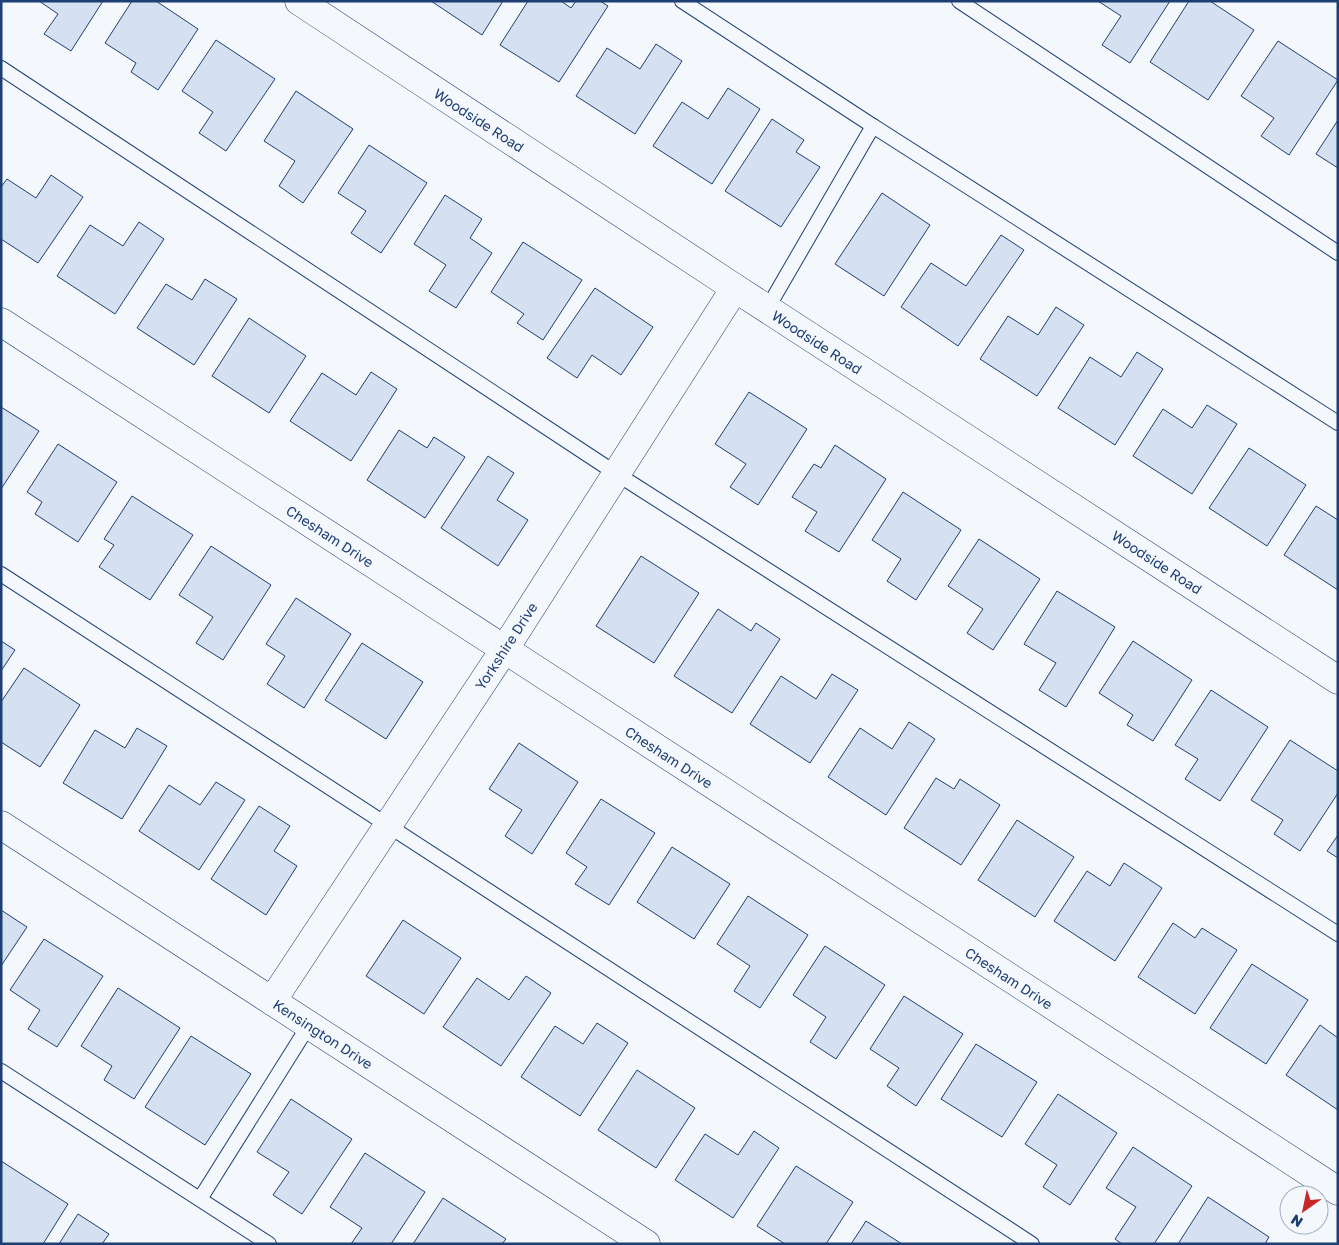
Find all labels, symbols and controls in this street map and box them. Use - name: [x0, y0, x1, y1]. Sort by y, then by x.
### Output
- street label: Woodside Road: [431, 85, 527, 155]
- street label: Woodside Road: [769, 307, 865, 377]
- street label: Chesham Drive: [283, 501, 377, 571]
- street label: Woodside Road: [1109, 527, 1205, 597]
- street label: Yorkshire Drive: [471, 599, 541, 693]
- street label: Chesham Drive: [622, 722, 716, 792]
- street label: Chesham Drive: [962, 943, 1056, 1013]
- street label: Kensington Drive: [270, 995, 376, 1073]
- north arrow: [1279, 1185, 1329, 1235]
- text: N: [1288, 1211, 1306, 1231]

